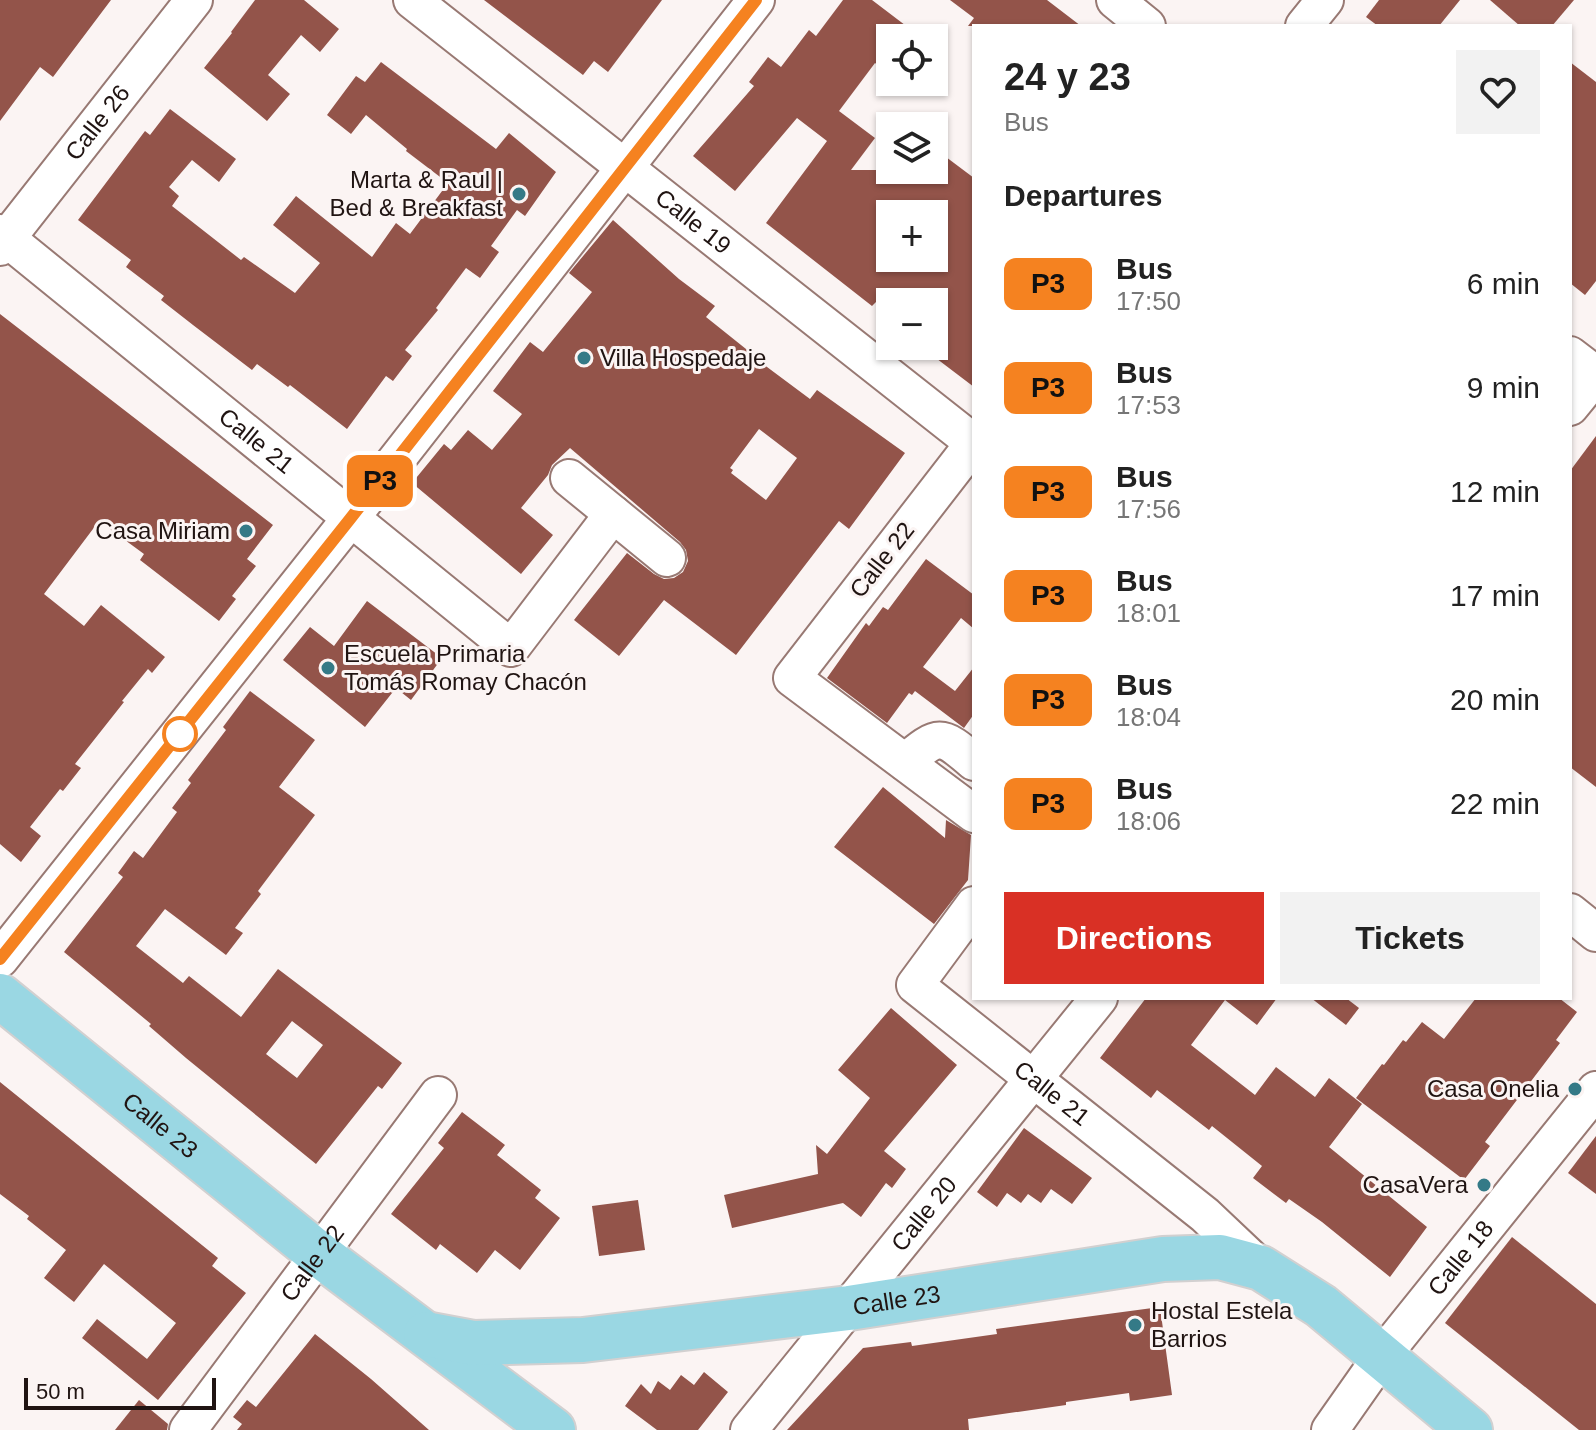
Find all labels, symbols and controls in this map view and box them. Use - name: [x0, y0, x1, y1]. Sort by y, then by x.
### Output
- map controls: [876, 24, 948, 360]
- button: locate: [876, 24, 948, 96]
- button: heart: [1456, 50, 1540, 134]
- text: 24 y 23: [1004, 56, 1131, 98]
- street label: Calle 26: [59, 79, 135, 165]
- text: Bus: [1004, 107, 1049, 137]
- button: layers: [876, 112, 948, 184]
- place label: Marta & Raul | Bed & Breakfast: [330, 166, 503, 221]
- text: Departures: [1004, 179, 1162, 212]
- street label: Calle 19: [650, 183, 736, 259]
- marker: Marta & Raul | Bed & Breakfast: [510, 185, 528, 203]
- button: +: [876, 200, 948, 272]
- text: Bus: [1116, 252, 1173, 285]
- text: 6 min: [1467, 267, 1540, 300]
- text: P3: [1031, 268, 1065, 299]
- text: 17:50: [1116, 286, 1181, 316]
- button: −: [876, 288, 948, 360]
- place label: Villa Hospedaje: [600, 344, 766, 371]
- marker: Villa Hospedaje: [575, 349, 593, 367]
- text: Bus: [1116, 356, 1173, 389]
- text: 9 min: [1467, 371, 1540, 404]
- text: P3: [1031, 372, 1065, 403]
- text: 17:53: [1116, 390, 1181, 420]
- street label: Calle 21: [214, 402, 299, 479]
- line badge: P3: [344, 455, 416, 507]
- text: Bus: [1116, 460, 1173, 493]
- text: P3: [363, 465, 397, 496]
- text: 12 min: [1450, 475, 1540, 508]
- text: P3: [1031, 476, 1065, 507]
- text: 17:56: [1116, 494, 1181, 524]
- place label: Casa Miriam: [95, 517, 230, 544]
- street label: Calle 22: [844, 517, 919, 603]
- marker: Casa Miriam: [237, 522, 255, 540]
- text: Bus: [1116, 564, 1173, 597]
- text: 17 min: [1450, 579, 1540, 612]
- text: P3: [1031, 580, 1065, 611]
- text: 18:01: [1116, 598, 1181, 628]
- place label: Escuela Primaria Tomás Romay Chacón: [344, 640, 587, 695]
- marker: Escuela Primaria Tomás Romay Chacón: [319, 659, 337, 677]
- text: Bus: [1116, 668, 1173, 701]
- text: 20 min: [1450, 683, 1540, 716]
- text: P3: [1031, 684, 1065, 715]
- text: 18:04: [1116, 702, 1181, 732]
- unlabelled marker: [163, 717, 197, 751]
- text: Bus: [1116, 772, 1173, 805]
- text: 22 min: [1450, 787, 1540, 820]
- text: P3: [1031, 788, 1065, 819]
- text: 18:06: [1116, 806, 1181, 836]
- button: Directions: [1004, 892, 1264, 984]
- button: Tickets: [1280, 892, 1540, 984]
- street label: Calle 21: [1009, 1055, 1095, 1131]
- place label: Casa Onelia: [1427, 1075, 1560, 1102]
- marker: Casa Onelia: [1566, 1080, 1584, 1098]
- street label: Calle 23: [118, 1087, 203, 1163]
- street label: Calle 20: [885, 1171, 962, 1256]
- place label: CasaVera: [1363, 1171, 1469, 1198]
- marker: CasaVera: [1475, 1176, 1493, 1194]
- street label: Calle 18: [1422, 1215, 1498, 1301]
- street label: Calle 22: [275, 1220, 349, 1306]
- street label: Calle 23: [851, 1280, 942, 1320]
- place label: Hostal Estela Barrios: [1151, 1297, 1293, 1352]
- marker: Hostal Estela Barrios: [1126, 1316, 1144, 1334]
- scale bar: [24, 1374, 216, 1410]
- text: 50 m: [36, 1379, 85, 1404]

